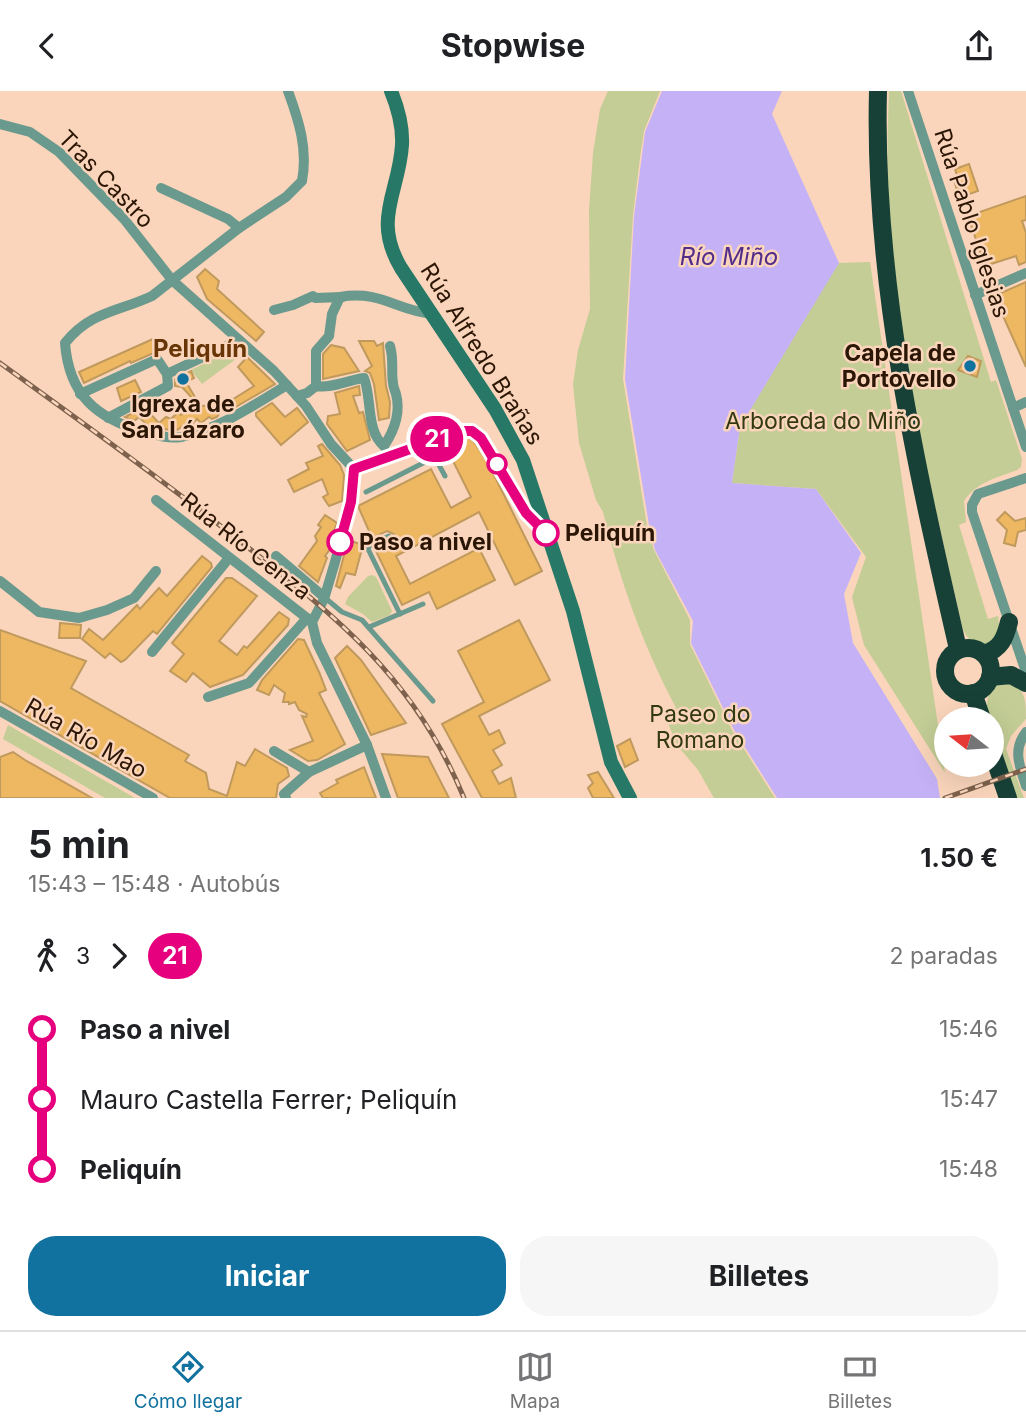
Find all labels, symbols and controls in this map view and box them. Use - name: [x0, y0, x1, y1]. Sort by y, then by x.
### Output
- text: Stopwise: [441, 26, 585, 65]
- icon: back: [28, 27, 66, 65]
- icon: share: [960, 27, 998, 65]
- street label: Tras Castro: [52, 124, 160, 234]
- street label: Rúa Pablo Iglesias: [928, 125, 1016, 321]
- water label: Río Miño: [680, 242, 778, 271]
- street label: Rúa Alfredo Brañas: [415, 258, 549, 450]
- district label: Peliquín: [153, 334, 247, 363]
- place label: Capela de Portovello: [842, 339, 956, 393]
- marker: Capela de Portovello: [962, 358, 978, 374]
- marker: Igrexa de San Lázaro: [175, 371, 191, 387]
- place label: Igrexa de San Lázaro: [121, 390, 245, 444]
- park label: Arboreda do Miño: [725, 407, 921, 435]
- line badge: 21: [406, 416, 468, 462]
- text: 21: [424, 424, 450, 453]
- unlabelled marker: [487, 454, 507, 474]
- street label: Rúa Río Cenza: [175, 486, 317, 606]
- place label: Peliquín: [565, 519, 655, 547]
- marker: Peliquín: [533, 520, 559, 546]
- place label: Paso a nivel: [359, 528, 492, 556]
- marker: Paso a nivel: [327, 529, 353, 555]
- street label: Rúa Río Mao: [20, 692, 152, 784]
- park label: Paseo do Romano: [649, 700, 751, 754]
- north arrow: [934, 707, 1004, 777]
- map controls: [934, 707, 1004, 777]
- text: 5 min: [28, 821, 130, 867]
- text: 1.50 €: [920, 842, 998, 873]
- text: 15:43 – 15:48 · Autobús: [28, 870, 280, 898]
- icon: walk: [28, 937, 66, 975]
- icon: forward: [100, 937, 138, 975]
- text: 21: [162, 941, 188, 970]
- text: 3: [76, 942, 90, 970]
- text: 2 paradas: [890, 942, 998, 970]
- text: Paso a nivel: [80, 1014, 230, 1045]
- text: 15:46: [939, 1015, 998, 1043]
- text: Mauro Castella Ferrer; Peliquín: [80, 1084, 457, 1115]
- text: 15:47: [940, 1085, 998, 1113]
- text: Peliquín: [80, 1154, 182, 1185]
- text: 15:48: [939, 1155, 998, 1183]
- button: Iniciar: [28, 1236, 506, 1316]
- button: Billetes: [520, 1236, 998, 1316]
- tab: Cómo llegar: [134, 1348, 242, 1413]
- tab: Mapa: [510, 1348, 560, 1413]
- tab: Billetes: [828, 1348, 892, 1413]

